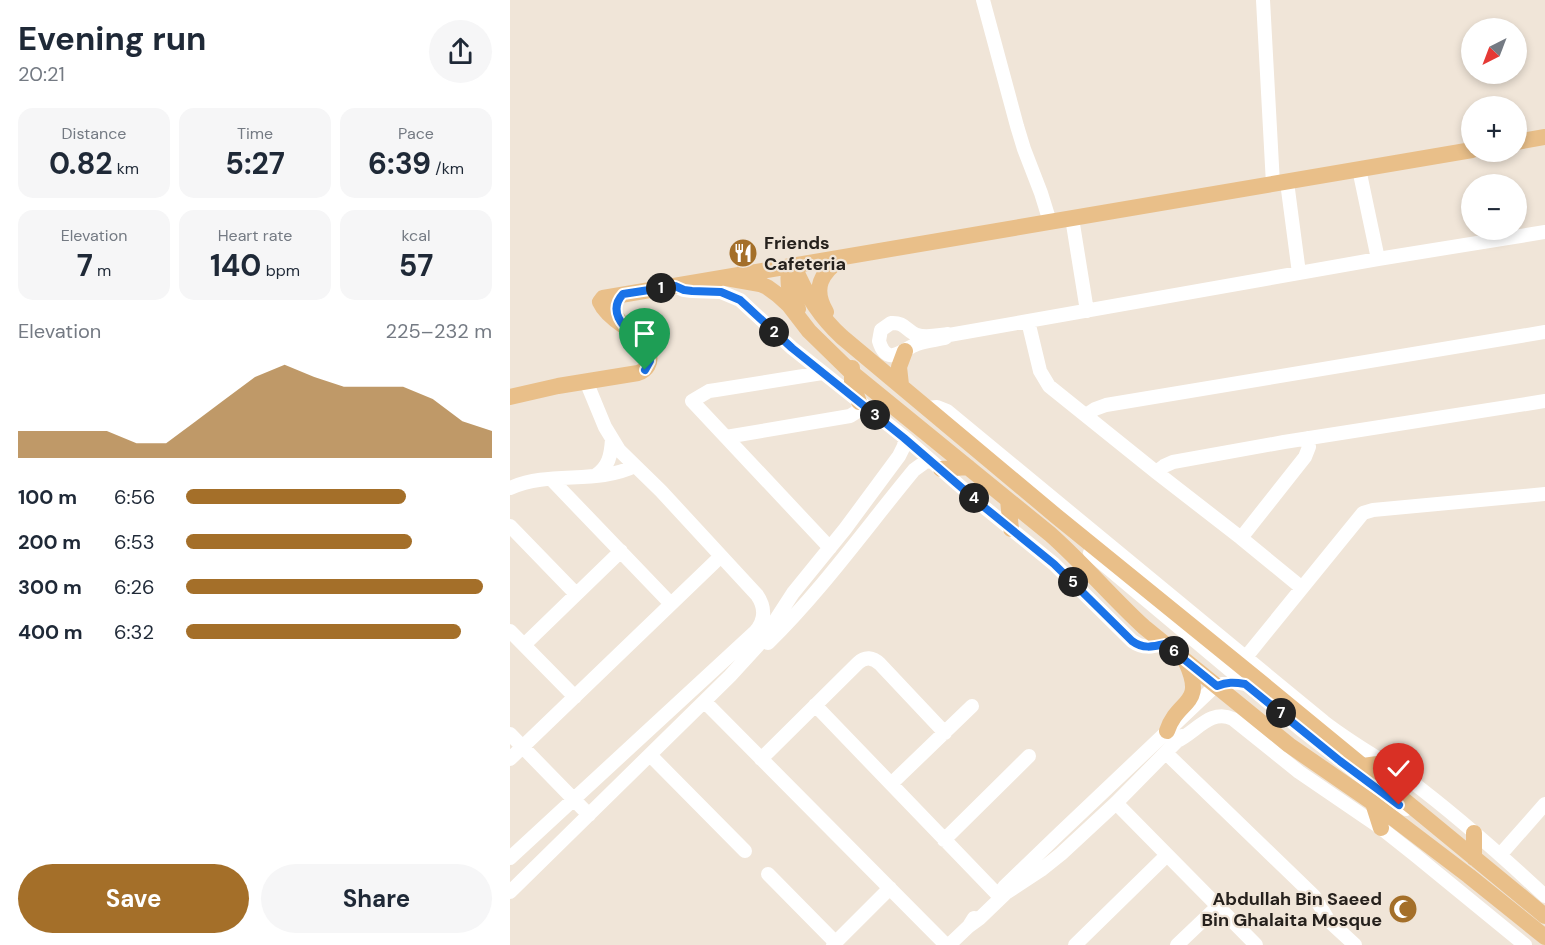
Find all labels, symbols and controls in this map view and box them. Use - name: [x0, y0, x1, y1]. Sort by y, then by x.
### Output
- text: Evening run: [18, 17, 206, 60]
- north arrow: [1461, 18, 1527, 84]
- map controls: [1461, 18, 1527, 240]
- button: share: [429, 20, 492, 83]
- text: 20:21: [18, 61, 65, 87]
- button: +: [1461, 96, 1527, 162]
- text: Distance: [62, 123, 126, 144]
- text: Time: [237, 123, 273, 144]
- text: Pace: [398, 123, 434, 144]
- text: 0.82: [49, 144, 113, 183]
- text: 5:27: [225, 144, 285, 183]
- text: 6:39: [368, 144, 431, 183]
- text: km: [113, 158, 139, 179]
- text: /km: [431, 158, 464, 179]
- button: −: [1461, 174, 1527, 240]
- text: Elevation: [61, 225, 127, 246]
- text: Heart rate: [218, 225, 292, 246]
- text: kcal: [402, 225, 430, 246]
- place label: Friends Cafeteria: [764, 231, 846, 276]
- restaurant icon: Friends Cafeteria: [727, 237, 759, 269]
- text: 7: [77, 246, 93, 285]
- text: 140: [210, 246, 262, 285]
- text: 57: [399, 246, 433, 285]
- text: m: [93, 260, 111, 281]
- text: bpm: [262, 260, 300, 281]
- pin: 1: [646, 273, 676, 303]
- text: 1: [658, 277, 664, 298]
- pin: [619, 308, 670, 370]
- icon: arrive: [628, 317, 661, 350]
- pin: 2: [759, 317, 789, 347]
- text: Elevation: [18, 318, 101, 344]
- text: 225–232 m: [385, 318, 492, 344]
- text: 2: [769, 321, 779, 342]
- pin: 3: [860, 400, 890, 430]
- text: 3: [870, 404, 880, 425]
- pin: 4: [959, 483, 989, 513]
- text: 100 m: [18, 484, 77, 510]
- text: 6:56: [114, 484, 155, 510]
- text: 4: [969, 487, 979, 508]
- text: 200 m: [18, 529, 81, 555]
- text: 6:53: [114, 529, 155, 555]
- pin: 5: [1058, 567, 1088, 597]
- text: 5: [1068, 571, 1078, 592]
- text: 300 m: [18, 574, 82, 600]
- text: 6:26: [114, 574, 155, 600]
- text: 400 m: [18, 619, 83, 645]
- text: 6:32: [114, 619, 154, 645]
- pin: 6: [1159, 636, 1189, 666]
- text: 6: [1169, 640, 1179, 661]
- pin: 7: [1266, 698, 1296, 728]
- text: 7: [1277, 702, 1285, 723]
- pin: [1373, 743, 1424, 805]
- icon: check: [1382, 752, 1415, 785]
- button: Save: [18, 864, 249, 933]
- button: Share: [261, 864, 492, 933]
- place label: Abdullah Bin Saeed Bin Ghalaita Mosque: [1201, 887, 1382, 932]
- mosque icon: Abdullah Bin Saeed Bin Ghalaita Mosque: [1387, 893, 1419, 925]

